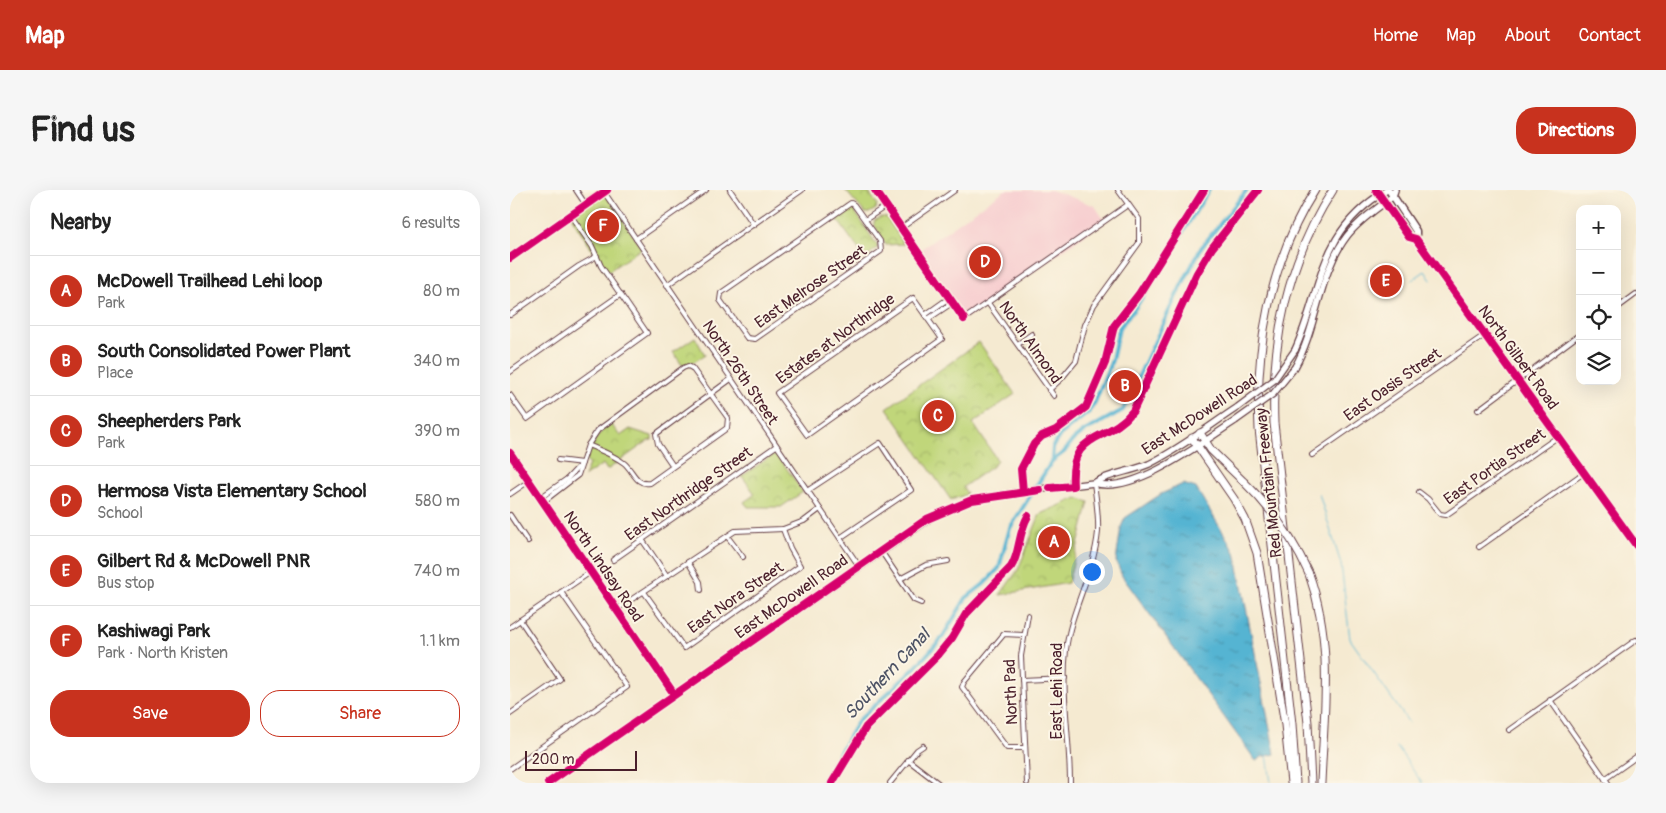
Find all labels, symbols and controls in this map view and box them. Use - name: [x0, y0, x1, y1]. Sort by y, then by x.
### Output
- text: Map: [25, 21, 65, 50]
- text: Home: [1373, 24, 1418, 47]
- text: Map: [1446, 24, 1476, 47]
- text: About: [1504, 24, 1550, 47]
- text: Contact: [1578, 24, 1641, 47]
- button: Directions: [1516, 107, 1636, 154]
- text: Find us: [30, 108, 135, 152]
- map controls: [1576, 205, 1621, 385]
- button: +: [1576, 205, 1621, 250]
- pin: F: [587, 207, 619, 245]
- text: Nearby: [50, 209, 111, 236]
- text: 6 results: [402, 213, 460, 233]
- street label: East Melrose Street: [751, 240, 871, 333]
- pin: D: [969, 243, 1001, 281]
- button: −: [1576, 250, 1621, 295]
- pin: E: [1370, 262, 1402, 300]
- text: McDowell Trailhead Lehi loop: [97, 269, 322, 293]
- text: A: [61, 281, 71, 301]
- text: 80 m: [423, 281, 460, 301]
- street label: Estates at Northridge: [772, 289, 899, 389]
- text: Park: [97, 293, 125, 313]
- button: locate: [1576, 295, 1621, 340]
- street label: North Almond: [994, 297, 1066, 388]
- street label: North Gilbert Road: [1474, 301, 1563, 414]
- street label: North 26th Street: [698, 317, 783, 429]
- text: South Consolidated Power Plant: [97, 339, 350, 363]
- button: layers: [1576, 340, 1621, 385]
- street label: East Oasis Street: [1340, 343, 1446, 426]
- text: B: [61, 351, 71, 371]
- text: 340 m: [413, 351, 460, 371]
- text: Place: [97, 363, 133, 383]
- pin: B: [1109, 367, 1141, 405]
- street label: East McDowell Road: [1138, 370, 1261, 460]
- pin: C: [922, 397, 954, 435]
- street label: Red Mountain Freeway: [1251, 407, 1287, 559]
- text: Sheepherders Park: [97, 409, 241, 433]
- text: C: [61, 421, 71, 441]
- text: 390 m: [414, 421, 460, 441]
- street label: East Portia Street: [1440, 424, 1550, 509]
- text: Park: [97, 433, 125, 453]
- street label: East Northridge Street: [621, 442, 757, 545]
- text: Hermosa Vista Elementary School: [97, 479, 367, 503]
- text: D: [61, 491, 71, 511]
- text: 580 m: [415, 491, 460, 511]
- text: School: [97, 503, 143, 523]
- street label: North Lindsay Road: [559, 507, 648, 626]
- pin: A: [1038, 523, 1070, 561]
- text: Gilbert Rd & McDowell PNR: [97, 549, 310, 573]
- street label: East McDowell Road: [731, 550, 852, 643]
- street label: East Nora Street: [684, 557, 788, 638]
- your location: [1079, 559, 1105, 585]
- text: E: [62, 561, 70, 581]
- text: 740 m: [414, 561, 460, 581]
- text: Bus stop: [97, 573, 155, 593]
- text: Kashiwagi Park: [97, 619, 210, 643]
- water label: Southern Canal: [839, 623, 937, 725]
- text: F: [61, 631, 71, 651]
- text: 1.1 km: [420, 631, 460, 651]
- text: Park · North Kristen: [97, 643, 228, 663]
- street label: East Lehi Road: [1047, 643, 1067, 739]
- street label: North Pad: [1000, 659, 1022, 725]
- button: Save: [50, 690, 250, 737]
- button: Share: [260, 690, 460, 737]
- scale bar: [525, 748, 638, 771]
- text: 200 m: [532, 751, 574, 768]

